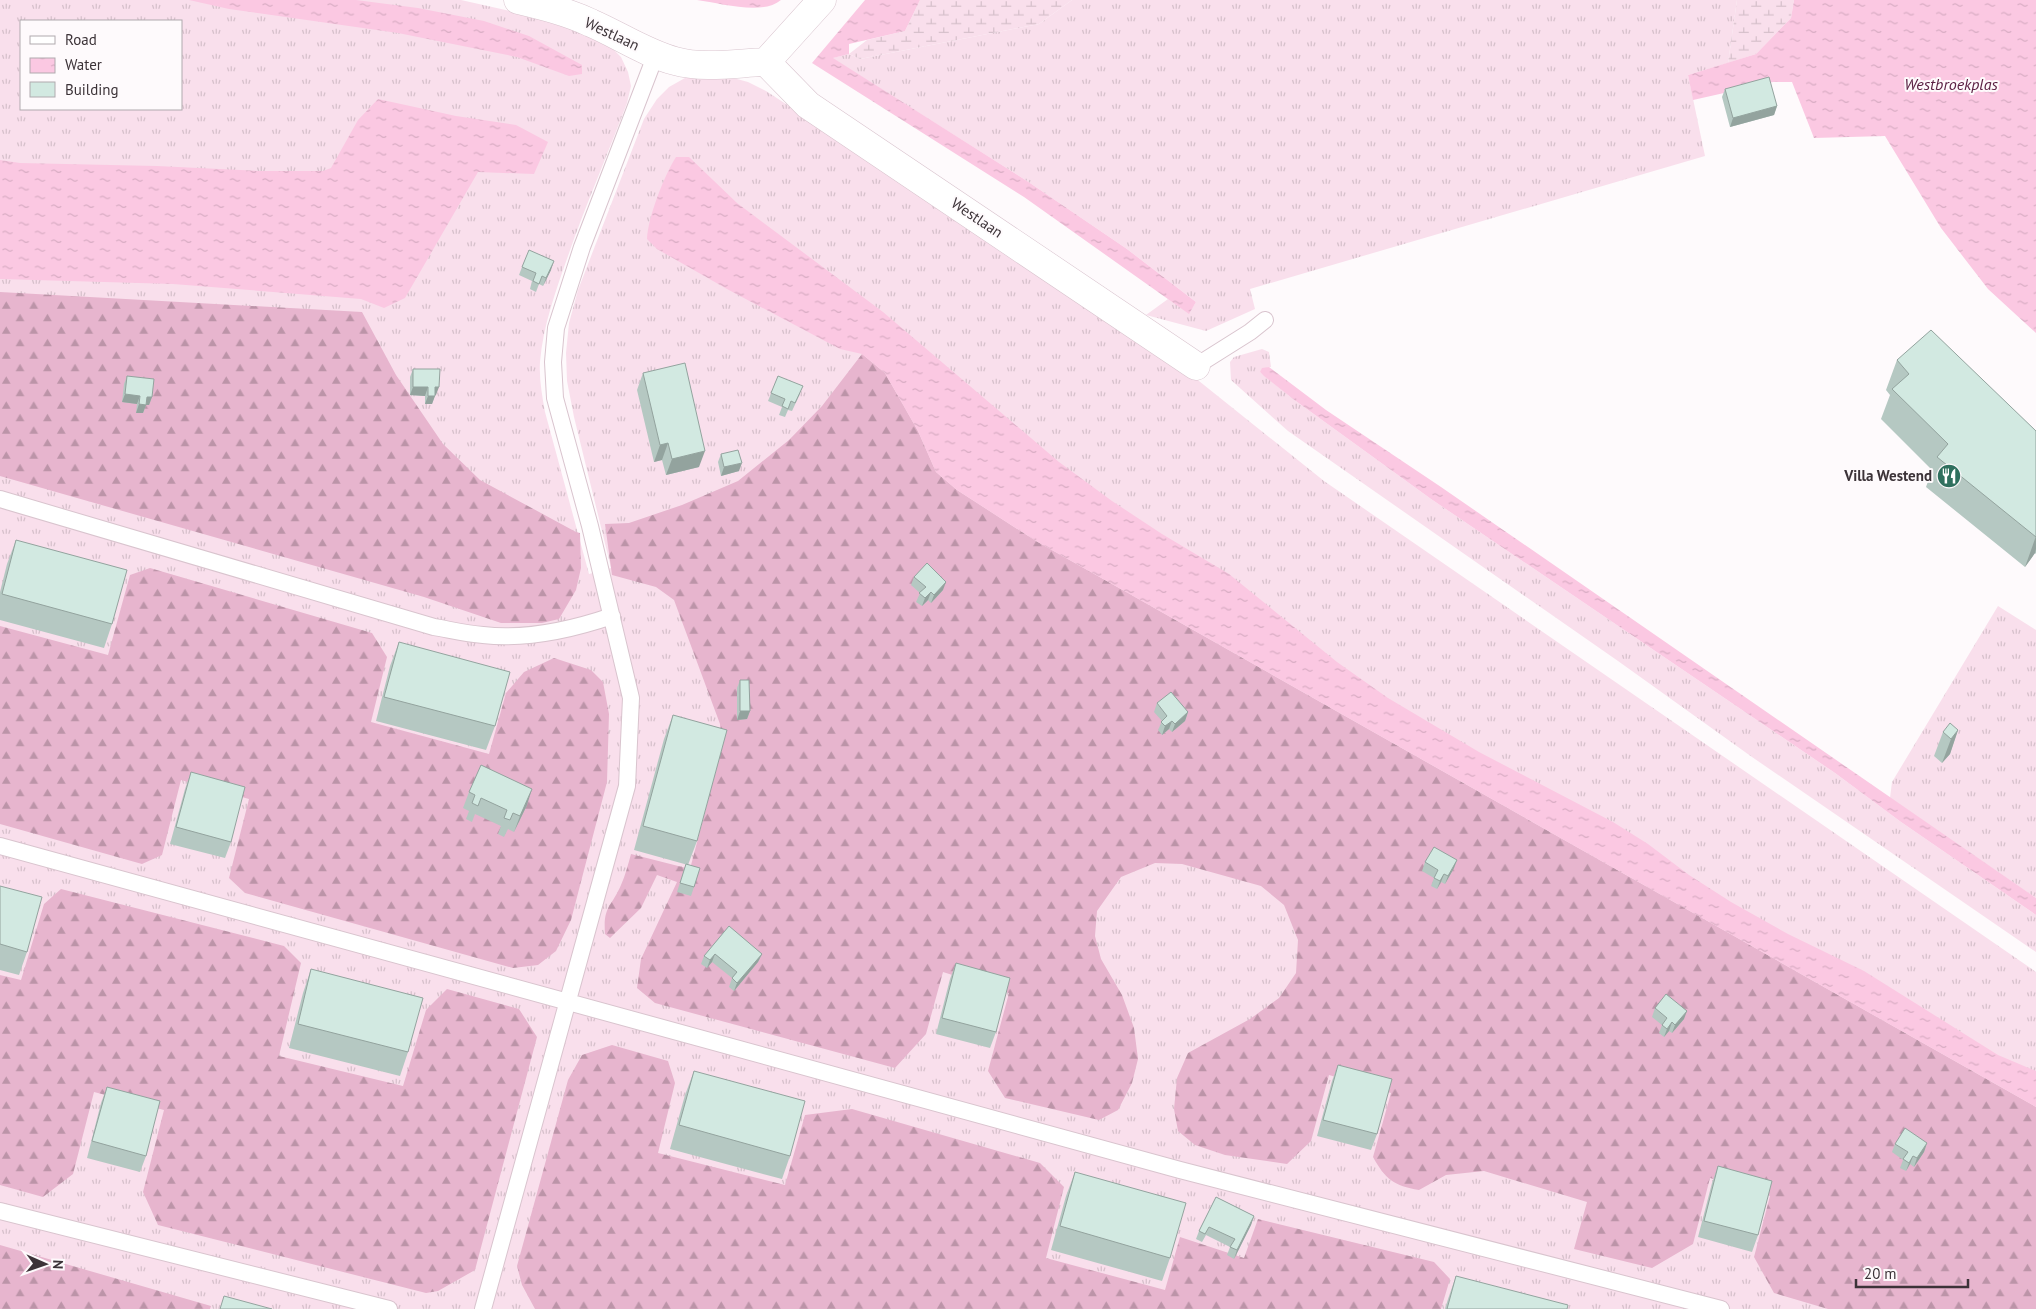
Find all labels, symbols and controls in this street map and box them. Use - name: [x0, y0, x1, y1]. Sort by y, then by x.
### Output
- street label: Westlaan: [582, 13, 643, 54]
- legend: [20, 20, 182, 110]
- text: Road: [65, 30, 97, 49]
- text: Water: [65, 55, 102, 74]
- water label: Westbroekplas: [1904, 74, 1998, 94]
- text: Building: [65, 80, 119, 99]
- street label: Westlaan: [948, 193, 1007, 242]
- restaurant icon: Villa Westend: [1936, 463, 1962, 489]
- place label: Villa Westend: [1843, 466, 1932, 485]
- north arrow: [20, 1239, 70, 1289]
- scale bar: [1856, 1256, 1968, 1288]
- text: N: [49, 1260, 67, 1269]
- text: 20 m: [1864, 1264, 1897, 1283]

